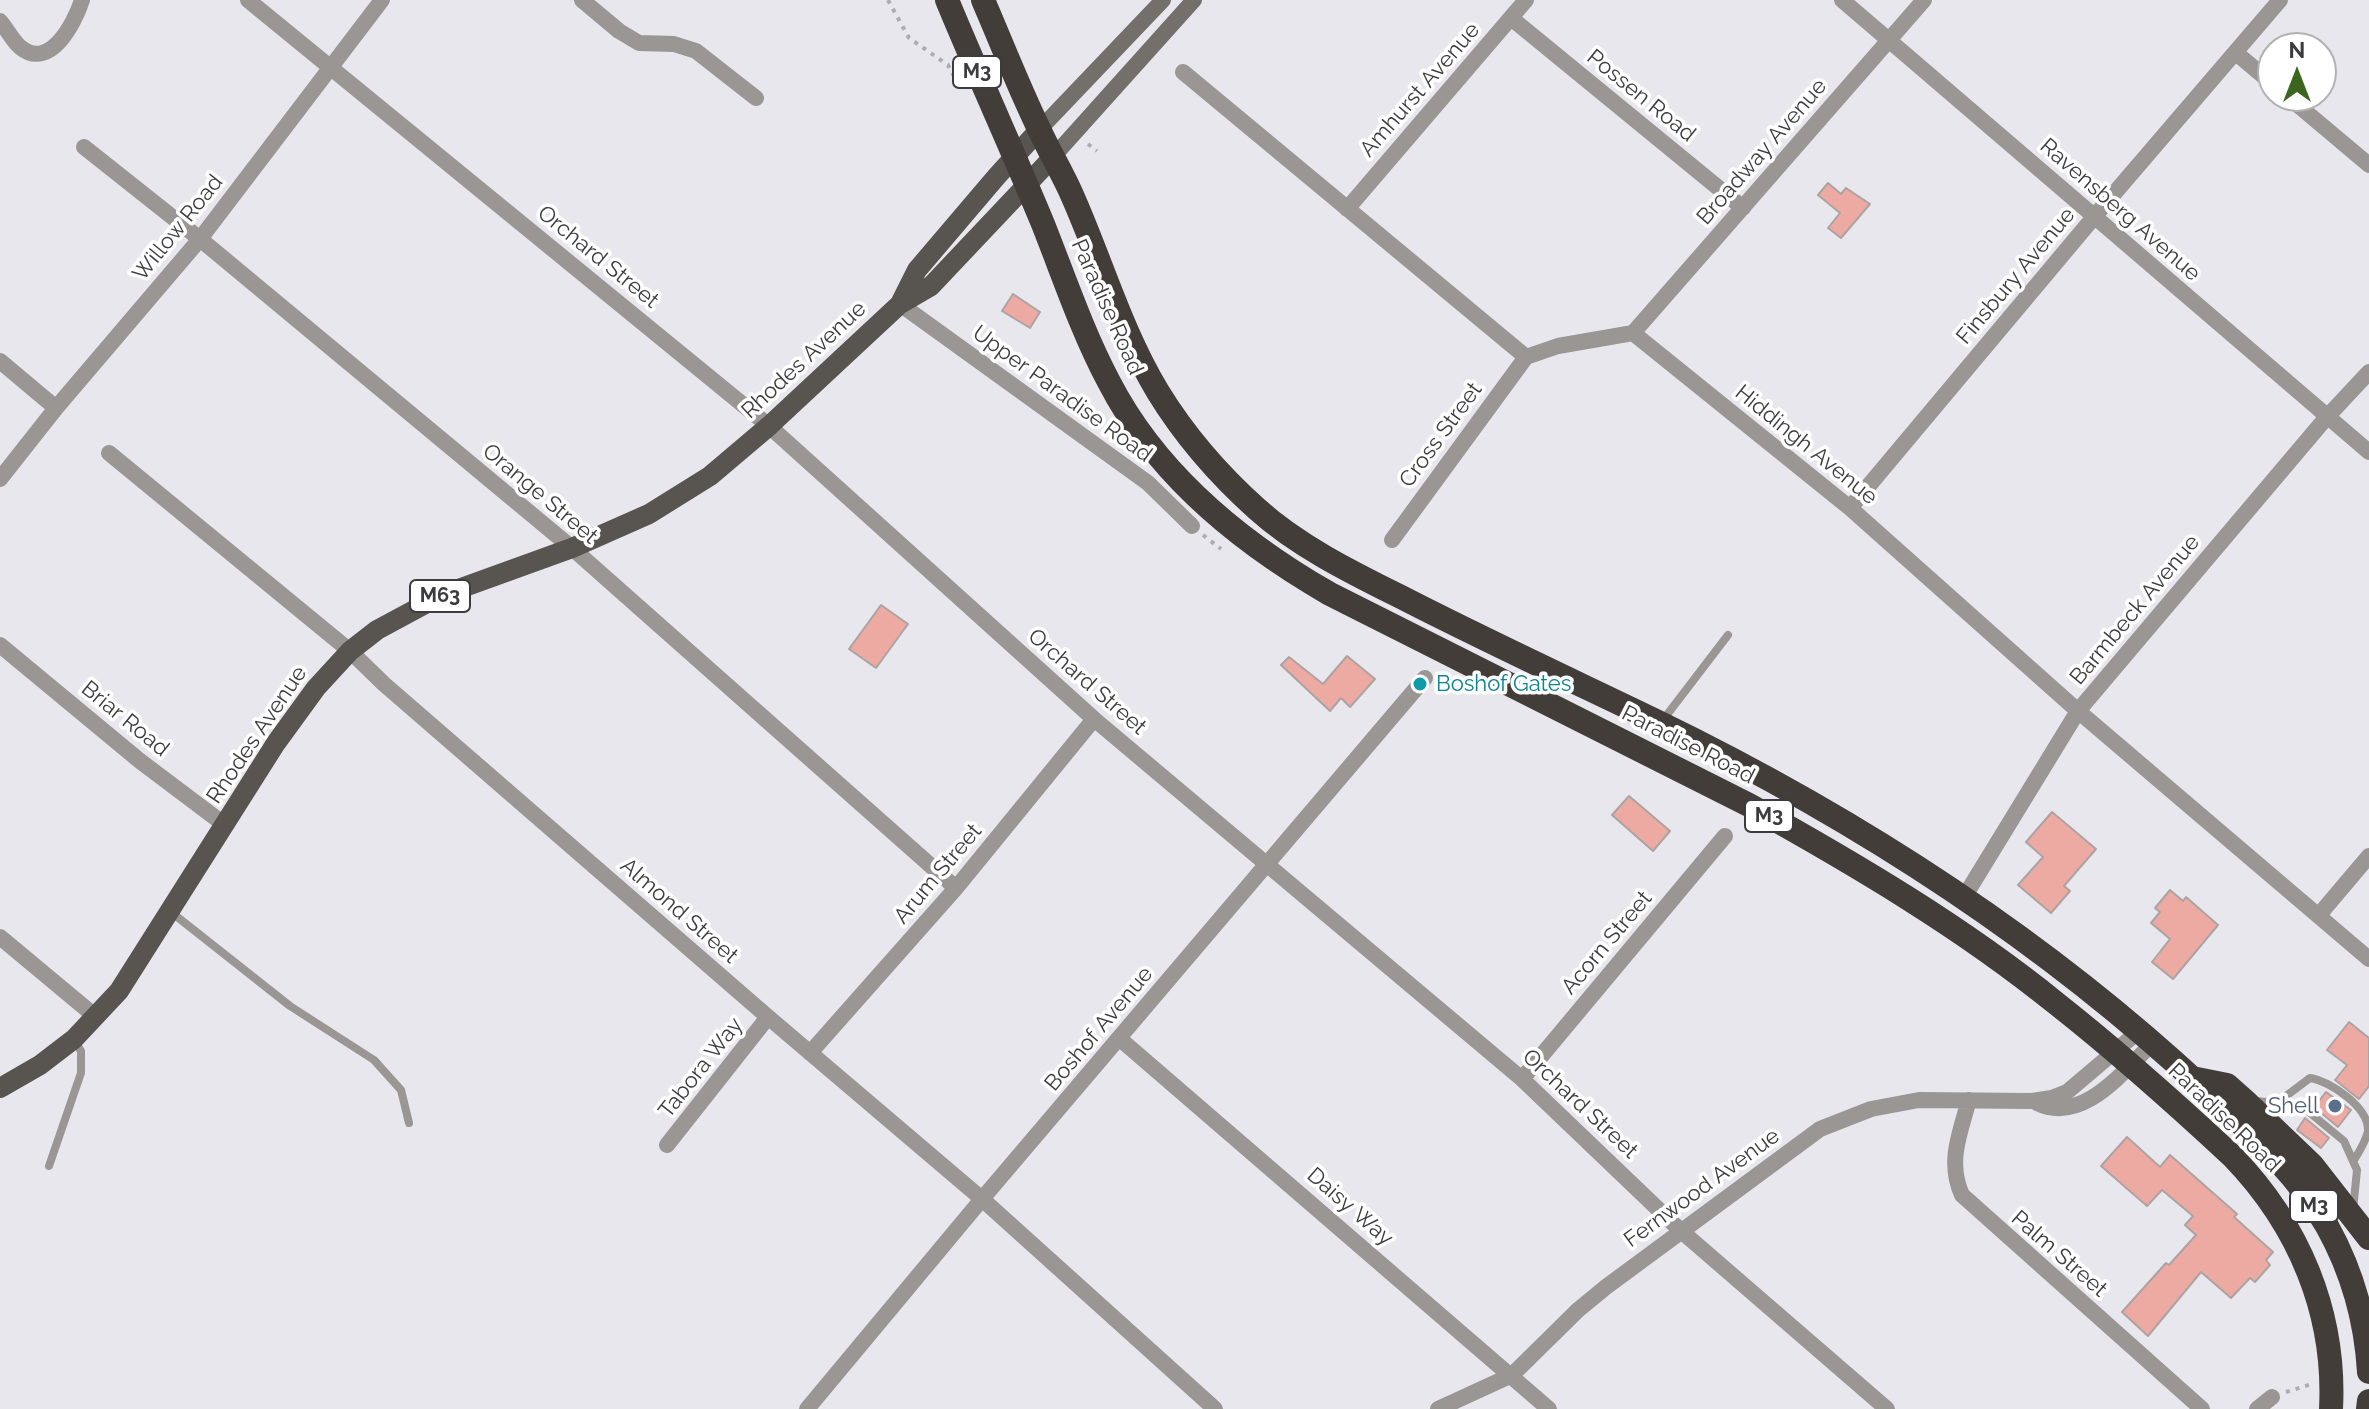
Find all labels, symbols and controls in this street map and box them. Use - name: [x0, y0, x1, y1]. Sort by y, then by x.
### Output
- street label: Amhurst Avenue: [1354, 17, 1486, 163]
- north arrow: [2257, 32, 2337, 112]
- text: N: [2289, 37, 2305, 63]
- street label: Possen Road: [1581, 44, 1701, 148]
- road number: M3: [953, 56, 1001, 88]
- street label: Broadway Avenue: [1691, 74, 1833, 230]
- street label: Ravensberg Avenue: [2034, 133, 2206, 287]
- street label: Willow Road: [127, 170, 229, 286]
- street label: Orchard Street: [532, 200, 664, 314]
- street label: Finsbury Avenue: [1951, 202, 2081, 350]
- street label: Paradise Road: [1065, 235, 1149, 379]
- street label: Rhodes Avenue: [736, 296, 872, 424]
- street label: Upper Paradise Road: [967, 320, 1157, 468]
- street label: Cross Street: [1394, 377, 1488, 493]
- street label: Hiddingh Avenue: [1730, 380, 1882, 510]
- street label: Orange Street: [477, 438, 603, 550]
- street label: Barmbeck Avenue: [2065, 530, 2205, 690]
- road number: M63: [410, 580, 470, 612]
- street label: Orchard Street: [1022, 623, 1152, 741]
- street label: Rhodes Avenue: [201, 661, 313, 809]
- place label: Boshof Gates: [1436, 671, 1571, 697]
- marker: Boshof Gates: [1411, 675, 1429, 693]
- street label: Briar Road: [76, 676, 174, 762]
- street label: Paradise Road: [1617, 700, 1759, 790]
- road number: M3: [1745, 800, 1793, 832]
- street label: Arum Street: [889, 819, 987, 929]
- street label: Almond Street: [615, 853, 743, 969]
- street label: Acorn Street: [1556, 886, 1658, 1000]
- street label: Boshof Avenue: [1039, 961, 1159, 1097]
- street label: Tabora Way: [654, 1012, 748, 1124]
- street label: Orchard Street: [1517, 1044, 1643, 1164]
- street label: Paradise Road: [2162, 1058, 2286, 1178]
- place label: Shell: [2268, 1093, 2319, 1119]
- marker: Shell: [2326, 1097, 2344, 1115]
- street label: Fernwood Avenue: [1619, 1123, 1785, 1253]
- street label: Daisy Way: [1301, 1162, 1399, 1252]
- road number: M3: [2290, 1190, 2338, 1222]
- street label: Palm Street: [2006, 1205, 2112, 1303]

